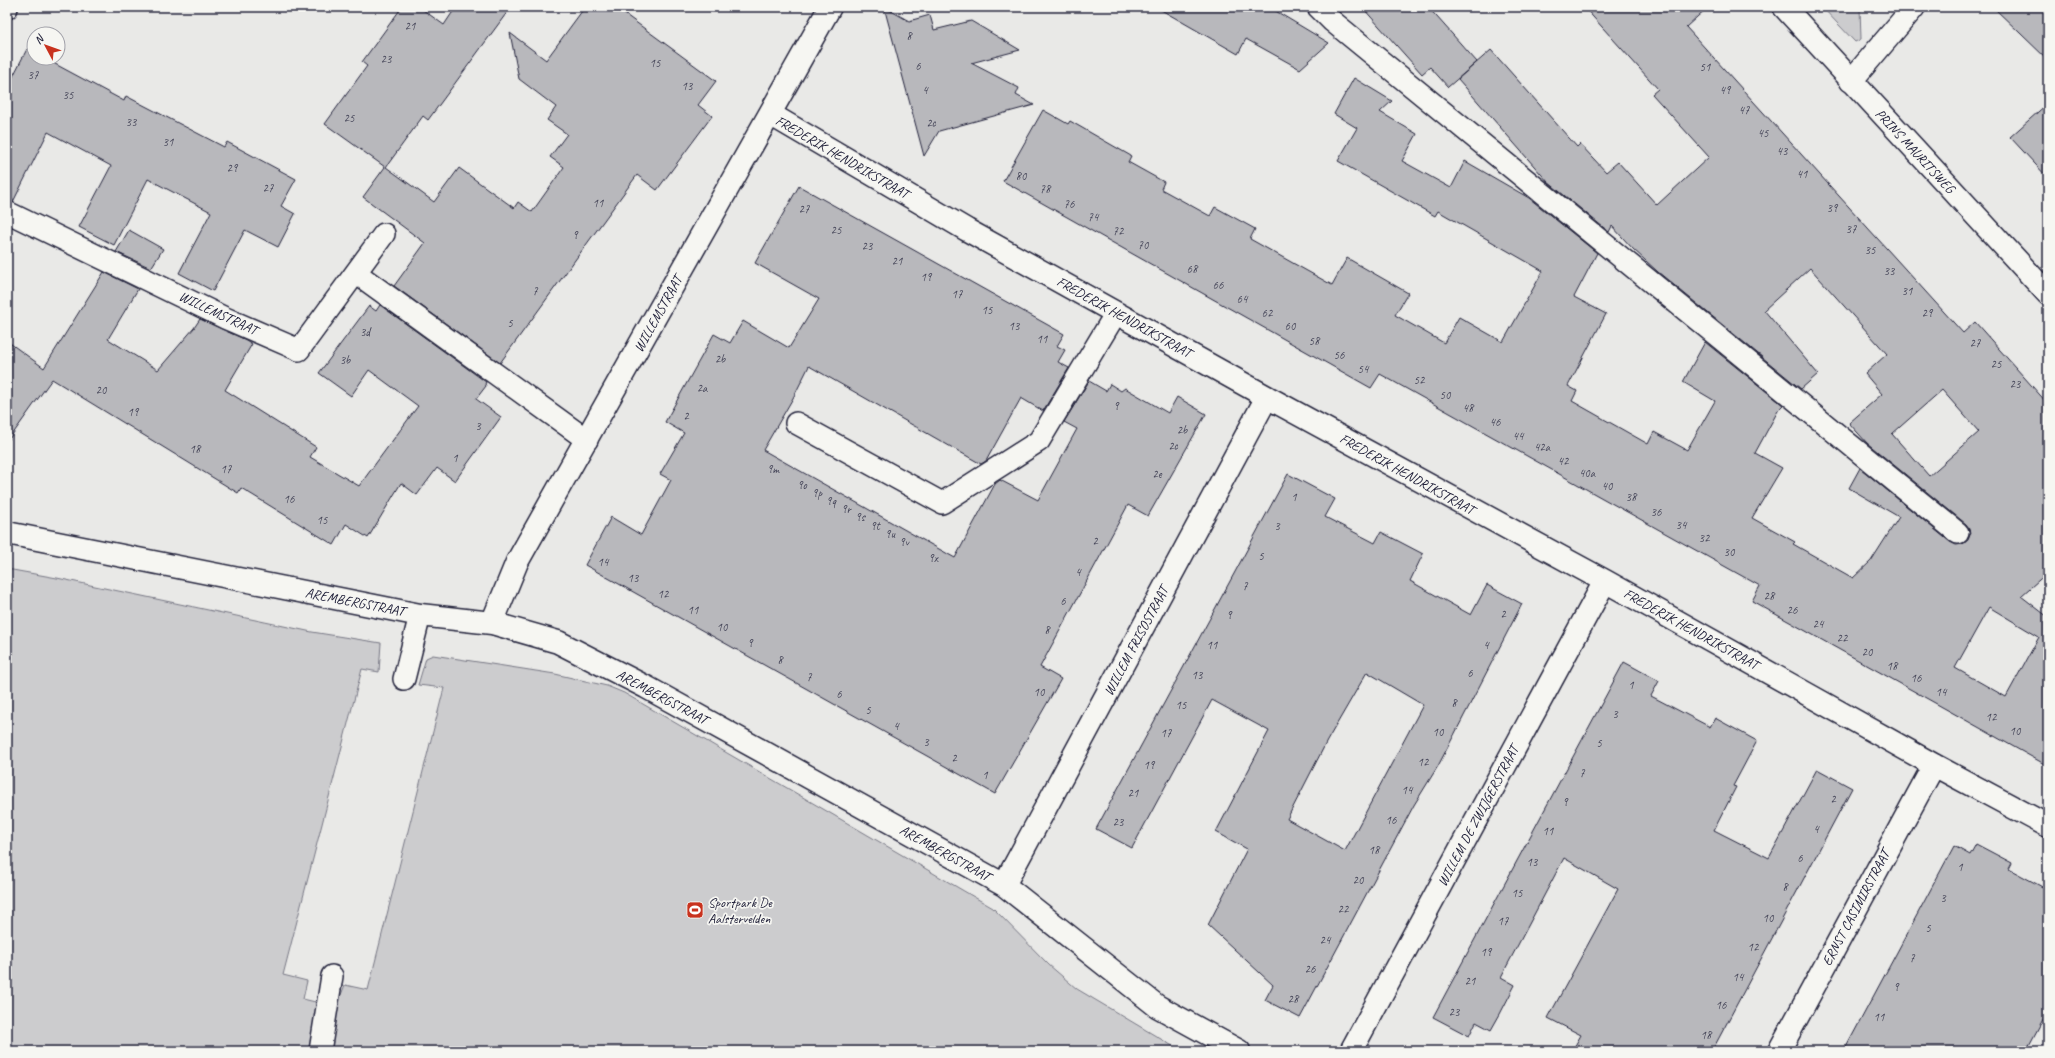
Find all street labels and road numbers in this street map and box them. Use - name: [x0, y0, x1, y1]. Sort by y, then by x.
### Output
- street label: PRINS MAURITSWEG: [1872, 105, 1960, 198]
- street label: FREDERIK HENDRIKSTRAAT: [772, 112, 915, 204]
- street label: WILLEMSTRAAT: [630, 270, 688, 355]
- street label: FREDERIK HENDRIKSTRAAT: [1054, 273, 1197, 363]
- street label: WILLEMSTRAAT: [176, 287, 263, 340]
- street label: FREDERIK HENDRIKSTRAAT: [1337, 430, 1480, 520]
- street label: WILLEM FRISOSTRAAT: [1100, 581, 1174, 698]
- street label: AREMBERGSTRAAT: [304, 584, 410, 621]
- street label: FREDERIK HENDRIKSTRAAT: [1621, 585, 1764, 675]
- street label: AREMBERGSTRAAT: [613, 666, 714, 730]
- street label: WILLEM DE ZWIJGERSTRAAT: [1434, 740, 1524, 889]
- street label: AREMBERGSTRAAT: [897, 821, 996, 887]
- street label: ERNST CASIMIRSTRAAT: [1818, 844, 1895, 969]

